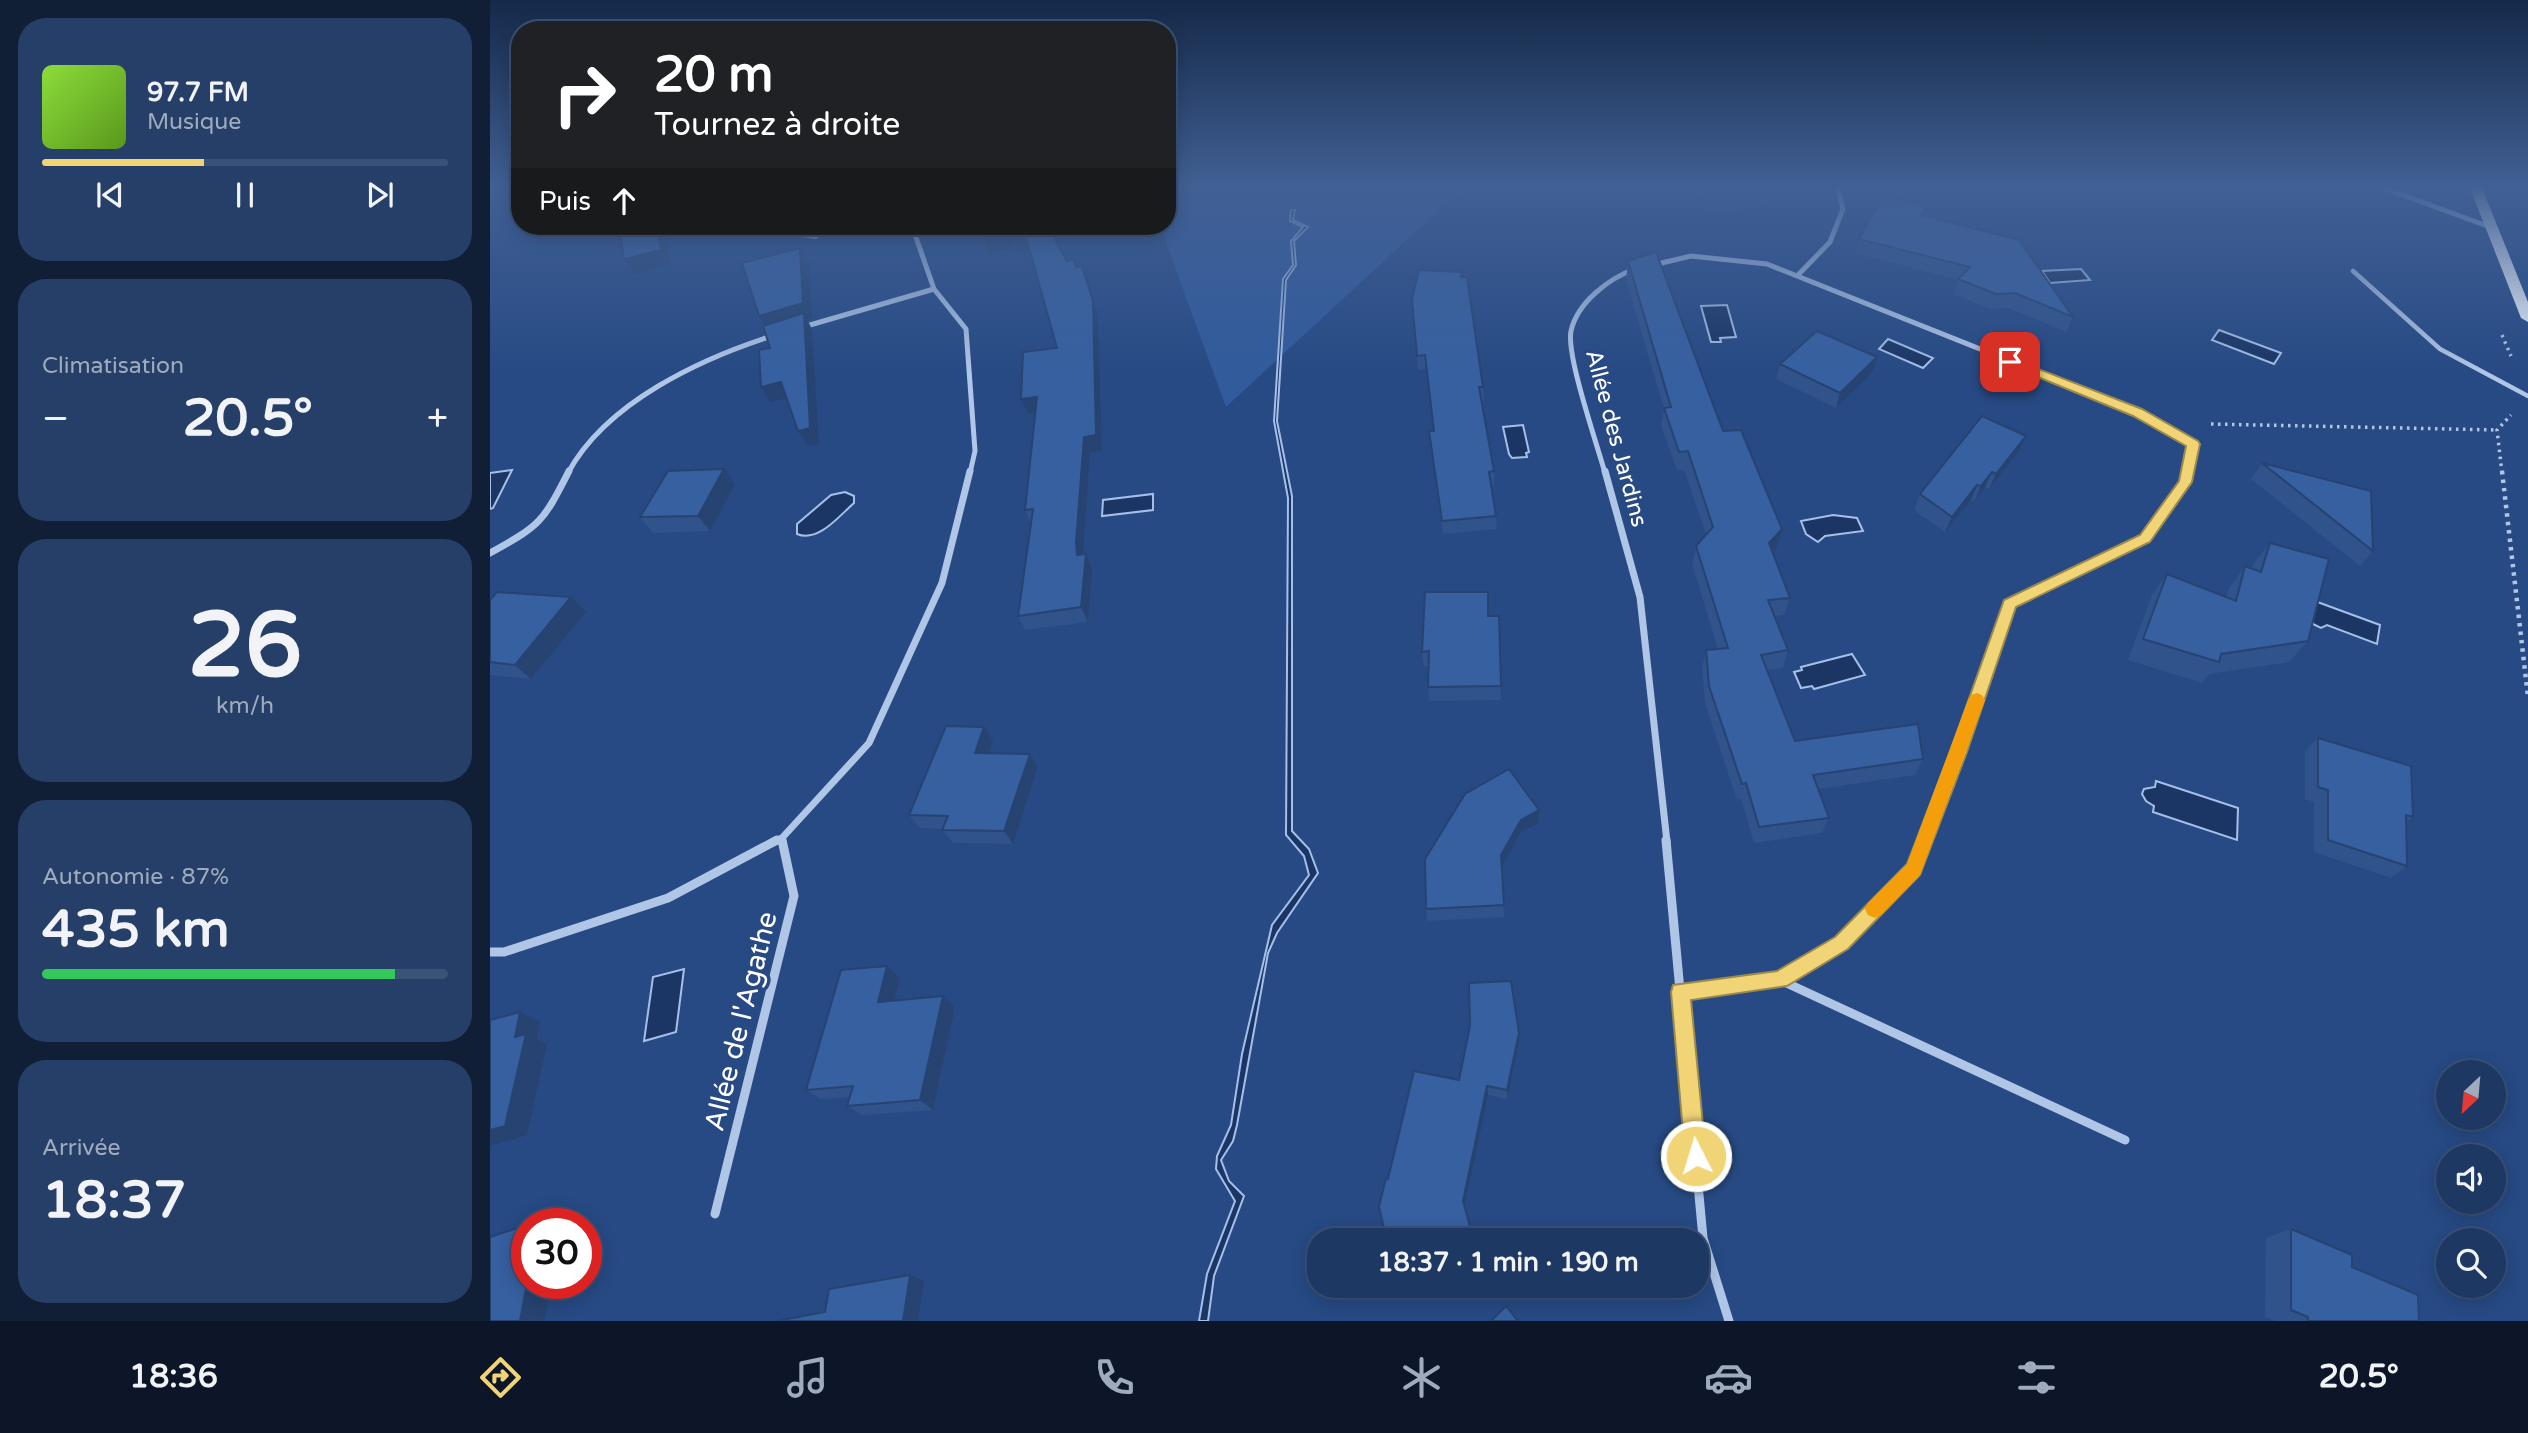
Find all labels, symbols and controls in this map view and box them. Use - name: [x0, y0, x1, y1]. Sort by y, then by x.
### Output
- text: 20 m: [654, 46, 773, 105]
- icon: right: [539, 49, 630, 140]
- text: 97.7 FM: [147, 77, 249, 108]
- text: Tournez à droite: [654, 106, 900, 144]
- text: Musique: [147, 108, 241, 136]
- icon: previous: [91, 176, 129, 214]
- icon: pause: [226, 176, 264, 214]
- icon: next: [361, 176, 399, 214]
- icon: ahead: [605, 182, 643, 220]
- text: Puis: [539, 186, 591, 217]
- pin: [1980, 332, 2040, 392]
- icon: arrive: [1991, 343, 2029, 381]
- street label: Allée des Jardins: [1579, 347, 1653, 530]
- text: Climatisation: [42, 352, 184, 380]
- text: 20.5°: [183, 387, 313, 450]
- text: −: [42, 396, 69, 442]
- text: +: [427, 396, 448, 442]
- text: 26: [188, 591, 302, 701]
- text: km/h: [216, 692, 274, 720]
- text: Autonomie · 87%: [42, 863, 229, 891]
- text: 435 km: [42, 898, 230, 961]
- street label: Allée de l'Agathe: [697, 908, 785, 1134]
- north arrow: [2436, 1060, 2506, 1130]
- map controls: [2436, 1060, 2506, 1298]
- position arrow: [1659, 1119, 1733, 1193]
- text: Arrivée: [42, 1134, 120, 1162]
- button: sound: [2436, 1144, 2506, 1214]
- text: 18:37: [42, 1169, 186, 1232]
- speed limit sign: 30: [511, 1208, 602, 1299]
- button: search: [2436, 1228, 2506, 1298]
- text: 18:37 · 1 min · 190 m: [1377, 1247, 1639, 1278]
- icon: directions: [476, 1353, 525, 1402]
- icon: music: [783, 1353, 832, 1402]
- icon: phone: [1090, 1353, 1139, 1402]
- icon: climate: [1397, 1353, 1446, 1402]
- icon: car: [1704, 1353, 1753, 1402]
- icon: filters: [2012, 1353, 2061, 1402]
- text: 18:36: [129, 1358, 218, 1396]
- text: 20.5°: [2319, 1358, 2399, 1396]

